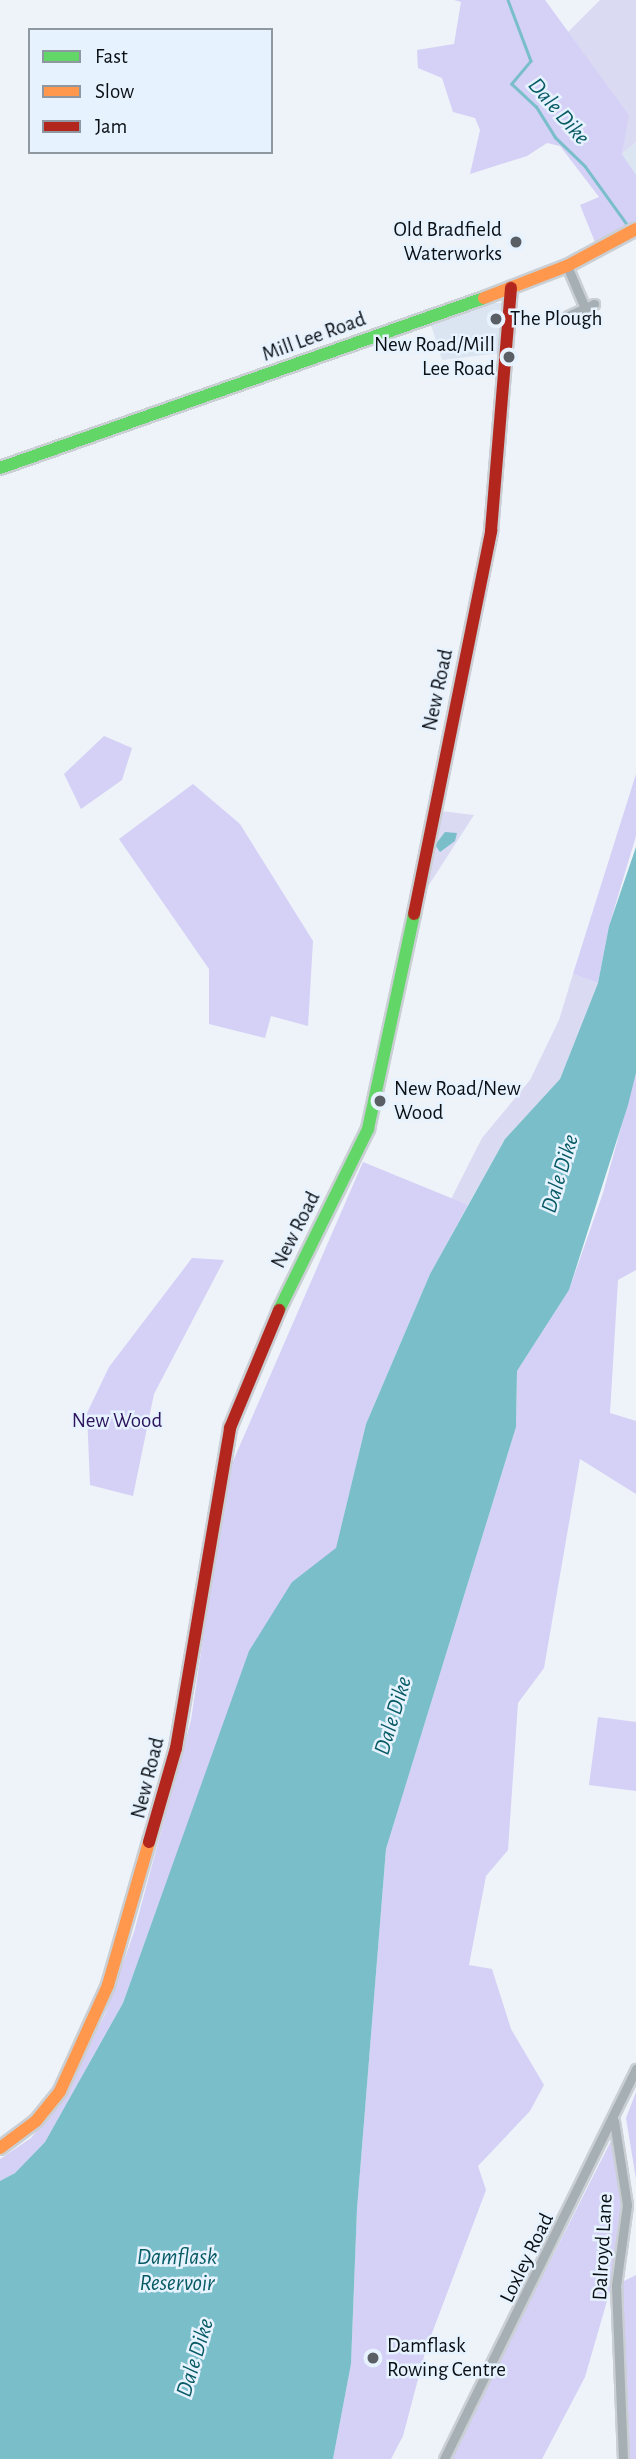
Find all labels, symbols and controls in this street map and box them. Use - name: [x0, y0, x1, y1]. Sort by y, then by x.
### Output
- legend: [28, 28, 273, 154]
- text: Fast: [95, 46, 128, 67]
- water label: Dale Dike: [521, 73, 595, 151]
- text: Slow: [95, 81, 134, 102]
- text: Jam: [95, 116, 127, 137]
- place label: Old Bradfield Waterworks: [394, 217, 502, 267]
- marker: Old Bradfield Waterworks: [508, 234, 524, 250]
- place label: The Plough: [510, 306, 602, 332]
- street label: Mill Lee Road: [259, 307, 369, 367]
- marker: The Plough: [488, 311, 504, 327]
- place label: New Road/Mill Lee Road: [374, 332, 495, 382]
- marker: New Road/Mill Lee Road: [501, 349, 517, 365]
- street label: New Road: [417, 647, 459, 733]
- place label: New Road/New Wood: [394, 1076, 521, 1126]
- marker: New Road/New Wood: [372, 1093, 388, 1109]
- water label: Dale Dike: [536, 1131, 586, 1217]
- street label: New Road: [266, 1187, 326, 1273]
- park label: New Wood: [72, 1408, 162, 1434]
- water label: Dale Dike: [369, 1673, 419, 1759]
- street label: New Road: [126, 1735, 170, 1821]
- street label: Dalroyd Lane: [588, 2193, 618, 2301]
- street label: Loxley Road: [494, 2209, 560, 2307]
- water label: Damflask Reservoir: [137, 2244, 217, 2298]
- water label: Dale Dike: [171, 2315, 221, 2401]
- place label: Damflask Rowing Centre: [387, 2333, 506, 2383]
- marker: Damflask Rowing Centre: [365, 2350, 381, 2366]

